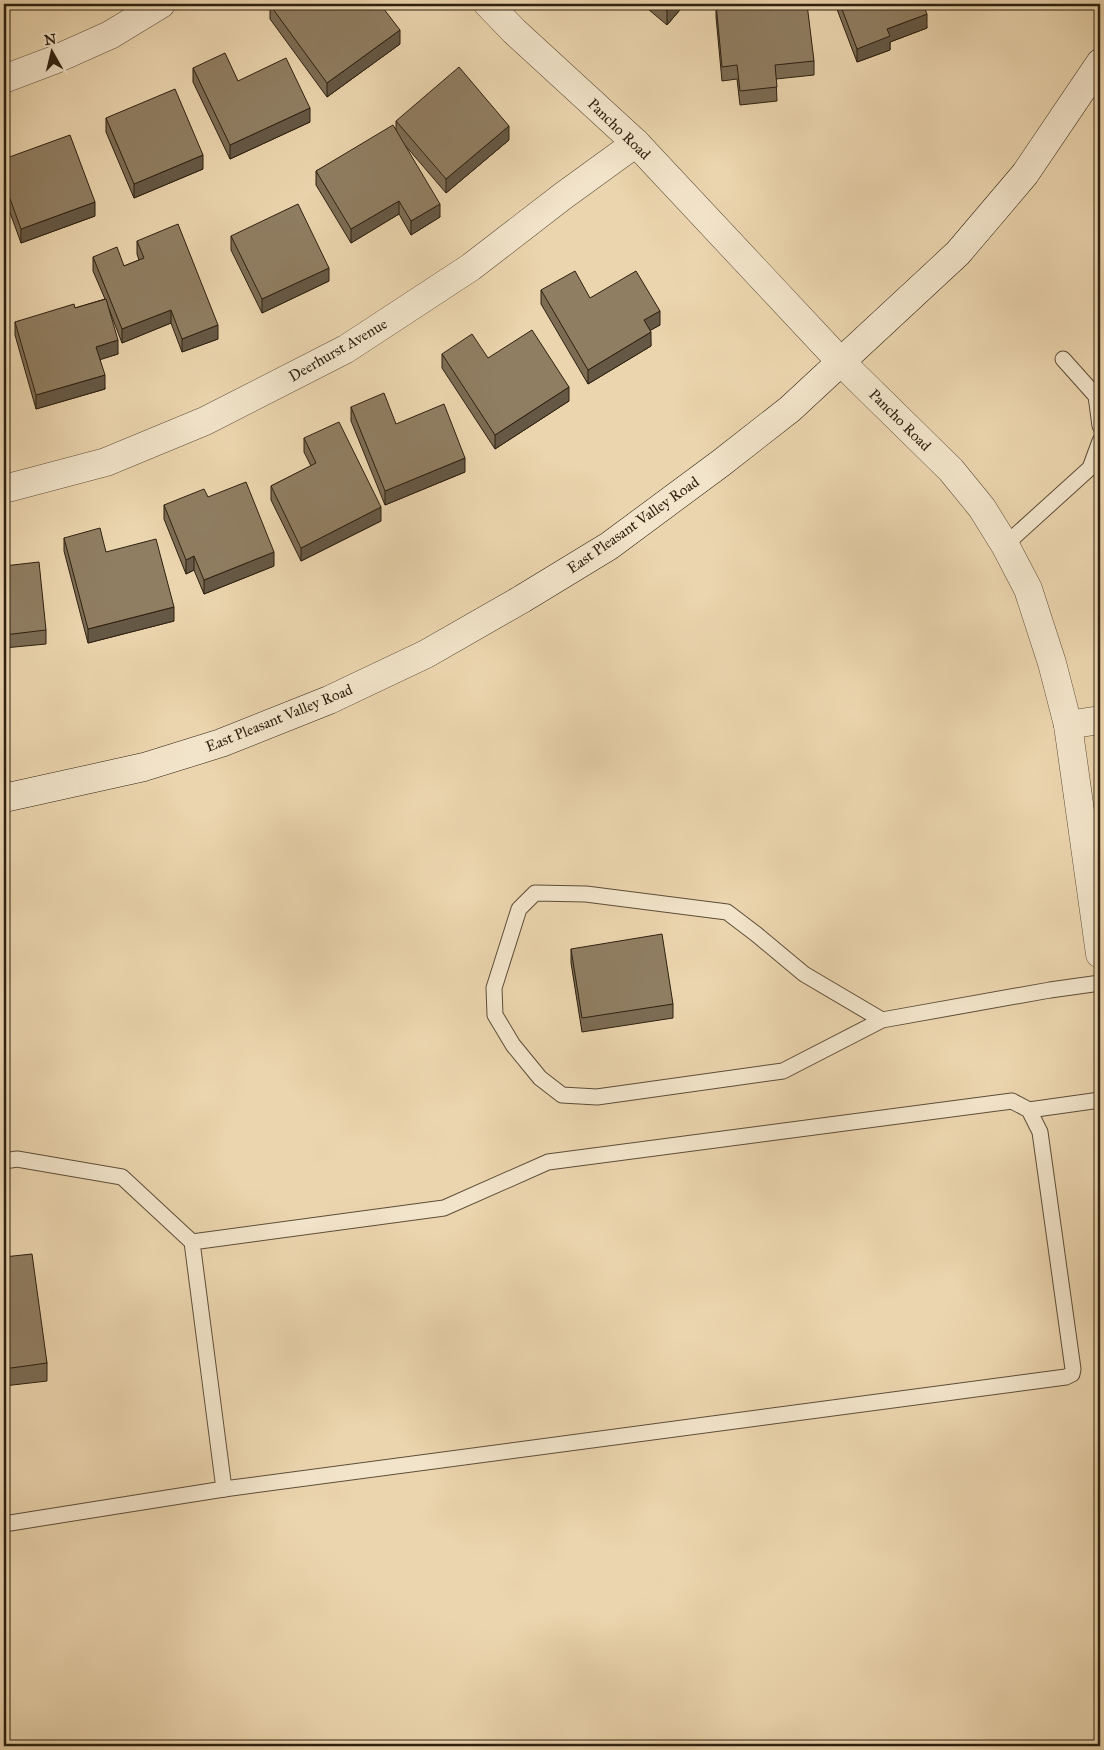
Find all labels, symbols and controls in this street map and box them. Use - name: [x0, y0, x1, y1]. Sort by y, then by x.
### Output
- north arrow: [28, 28, 78, 78]
- text: N: [43, 30, 57, 49]
- street label: Pancho Road: [584, 95, 654, 164]
- street label: Deerhurst Avenue: [286, 315, 390, 385]
- street label: Pancho Road: [865, 385, 935, 455]
- street label: East Pleasant Valley Road: [564, 472, 703, 577]
- street label: East Pleasant Valley Road: [203, 680, 355, 756]

